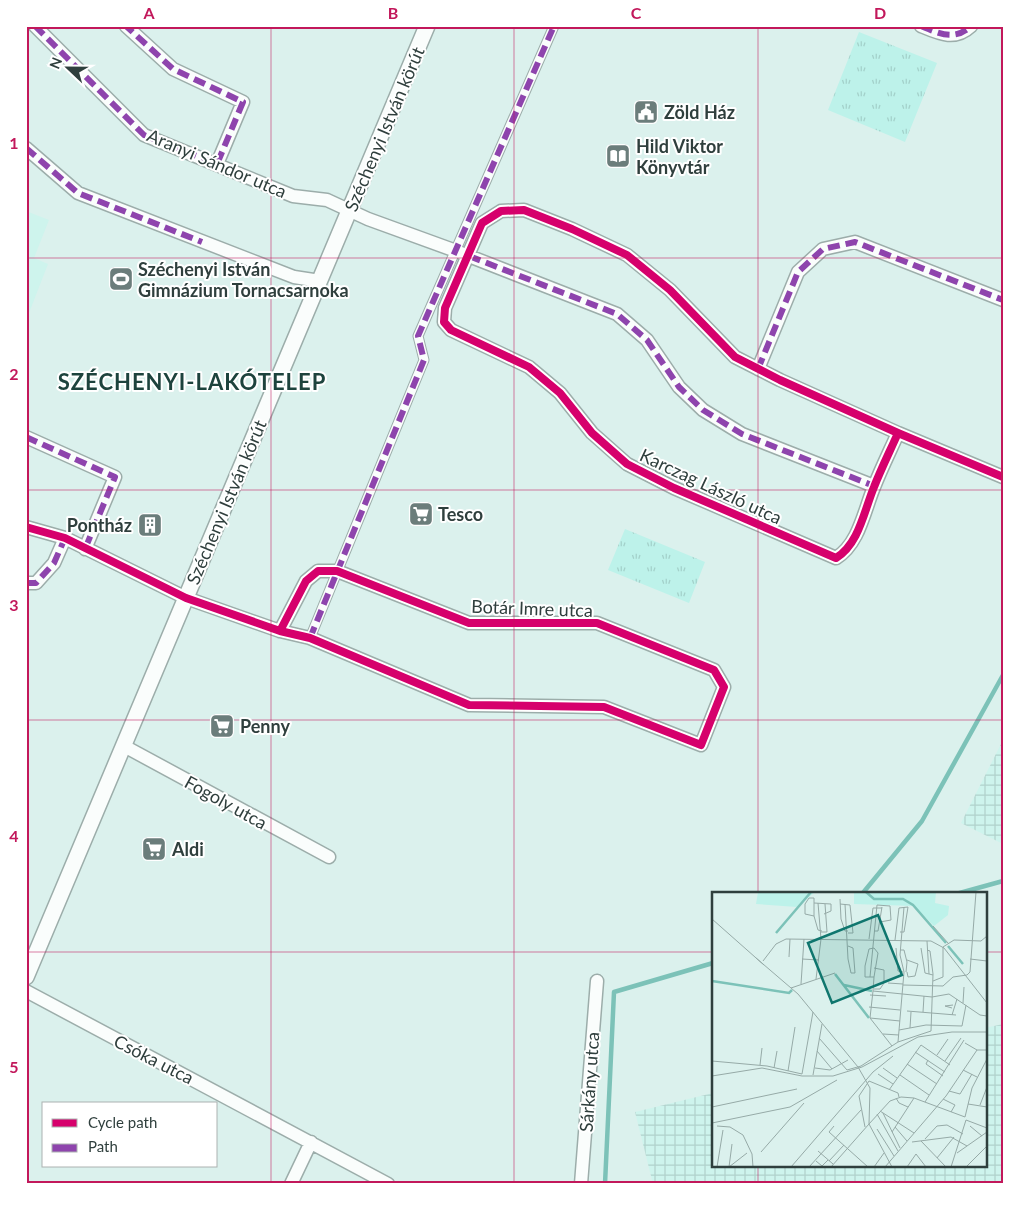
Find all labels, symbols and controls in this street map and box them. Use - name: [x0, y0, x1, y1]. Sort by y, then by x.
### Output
- text: A: [142, 3, 155, 22]
- text: B: [388, 3, 398, 22]
- text: C: [631, 3, 642, 22]
- text: D: [874, 3, 886, 22]
- north arrow: [42, 42, 92, 92]
- street label: Széchenyi István körút: [339, 43, 429, 215]
- text: N: [46, 55, 65, 71]
- public building icon: Zöld Ház: [633, 99, 659, 125]
- place label: Zöld Ház: [664, 101, 735, 123]
- street label: Aranyi Sándor utca: [144, 124, 290, 202]
- text: 1: [9, 133, 19, 152]
- place label: Hild Viktor Könyvtár: [636, 135, 723, 178]
- library icon: Hild Viktor Könyvtár: [605, 143, 631, 169]
- place label: Széchenyi István Gimnázium Tornacsarnoka: [138, 258, 349, 301]
- sports icon: Széchenyi István Gimnázium Tornacsarnoka: [108, 266, 134, 292]
- text: 2: [9, 364, 19, 383]
- district label: SZÉCHENYI-LAKÓTELEP: [58, 368, 326, 395]
- street label: Széchenyi István körút: [181, 416, 271, 588]
- street label: Karczag László utca: [637, 444, 785, 528]
- supermarket icon: Tesco: [408, 501, 434, 527]
- place label: Tesco: [438, 503, 483, 525]
- building icon: Pontház: [137, 512, 163, 538]
- place label: Pontház: [67, 514, 132, 536]
- text: 3: [9, 595, 19, 614]
- street label: Botár Imre utca: [471, 595, 593, 621]
- supermarket icon: Penny: [209, 713, 235, 739]
- place label: Penny: [240, 715, 290, 737]
- street label: Fogoly utca: [181, 770, 271, 834]
- text: 4: [9, 826, 19, 845]
- supermarket icon: Aldi: [141, 836, 167, 862]
- place label: Aldi: [171, 838, 204, 860]
- inset map: [712, 892, 986, 1168]
- street label: Csóka utca: [110, 1030, 198, 1088]
- street label: Sárkány utca: [575, 1031, 603, 1133]
- text: 5: [9, 1057, 19, 1076]
- legend: [42, 1102, 218, 1168]
- text: Cycle path: [88, 1113, 157, 1131]
- text: Path: [88, 1137, 118, 1155]

